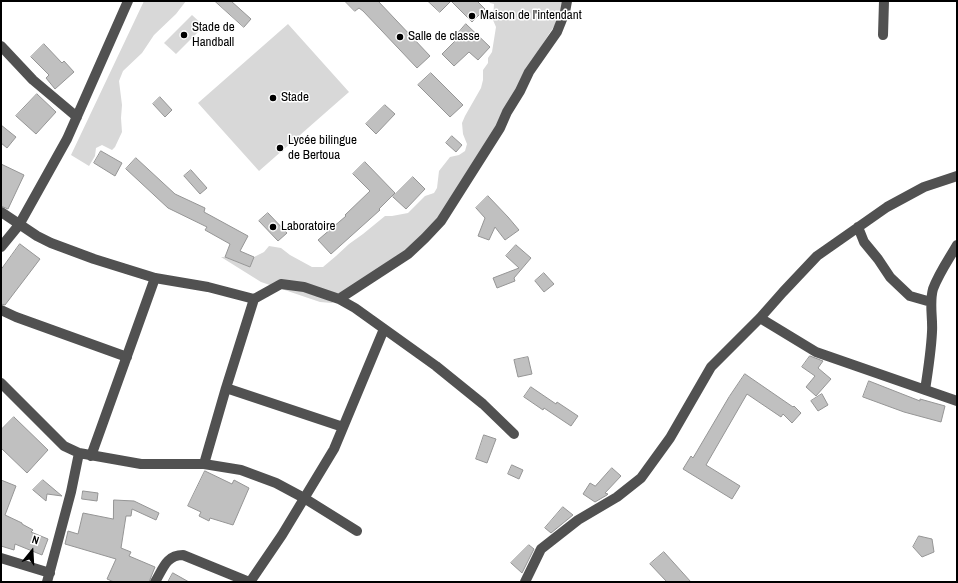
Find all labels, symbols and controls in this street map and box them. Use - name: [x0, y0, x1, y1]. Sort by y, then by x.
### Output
- place label: Maison de l'intendant: [480, 8, 582, 24]
- marker: Maison de l'intendant: [467, 11, 477, 21]
- place label: Stade de Handball: [192, 20, 235, 51]
- place label: Salle de classe: [408, 29, 480, 45]
- marker: Stade de Handball: [179, 30, 189, 40]
- marker: Salle de classe: [395, 32, 405, 42]
- place label: Stade: [281, 90, 309, 106]
- marker: Stade: [268, 93, 278, 103]
- place label: Lycée bilingue de Bertoua: [288, 133, 357, 164]
- marker: Lycée bilingue de Bertoua: [275, 143, 285, 153]
- place label: Laboratoire: [281, 219, 336, 235]
- marker: Laboratoire: [268, 222, 278, 232]
- north arrow: [12, 531, 52, 571]
- text: N: [30, 532, 41, 547]

